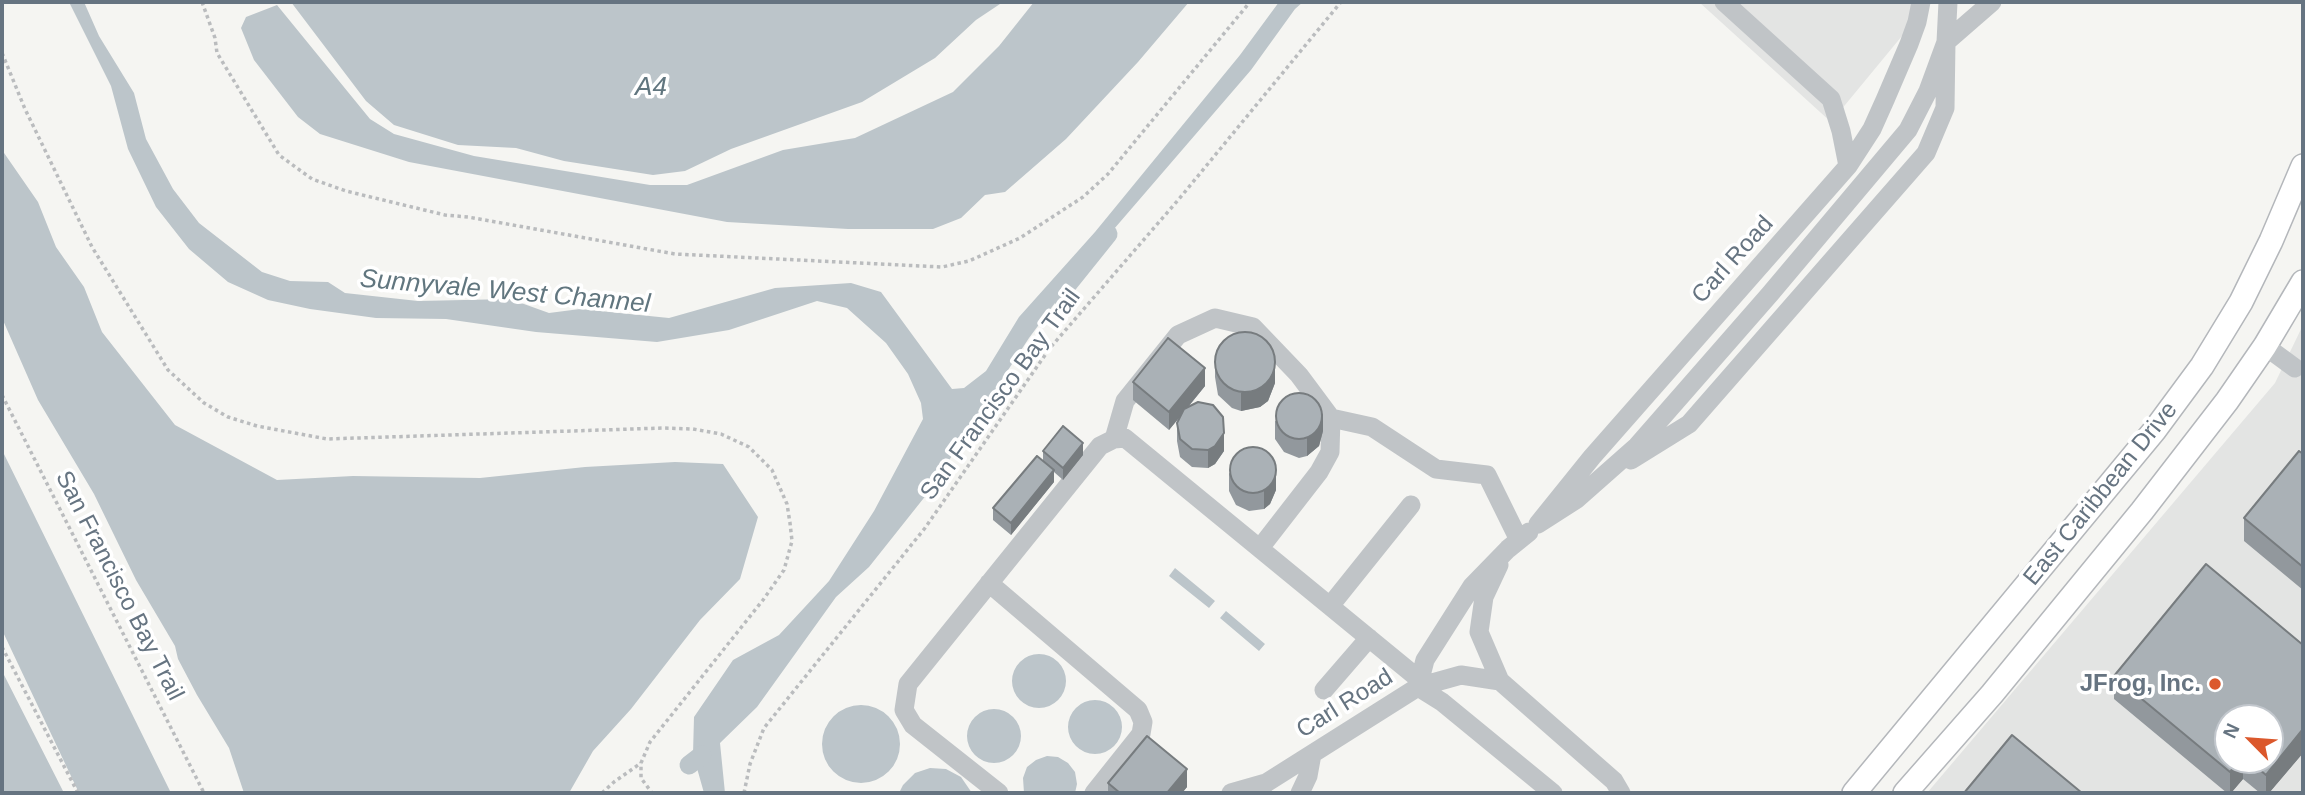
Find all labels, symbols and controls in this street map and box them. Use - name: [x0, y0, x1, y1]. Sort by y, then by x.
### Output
- water label: A4: [635, 72, 667, 104]
- street label: Carl Road: [1686, 210, 1780, 310]
- water label: Sunnyvale West Channel: [358, 264, 652, 320]
- street label: San Francisco Bay Trail: [915, 284, 1087, 506]
- street label: East Caribbean Drive: [2018, 396, 2184, 592]
- street label: San Francisco Bay Trail: [49, 466, 189, 706]
- street label: Carl Road: [1292, 663, 1398, 745]
- place label: JFrog, Inc.: [2080, 670, 2201, 698]
- marker: JFrog, Inc.: [2207, 676, 2223, 692]
- north arrow: [2214, 704, 2284, 774]
- text: N: [2219, 720, 2244, 741]

